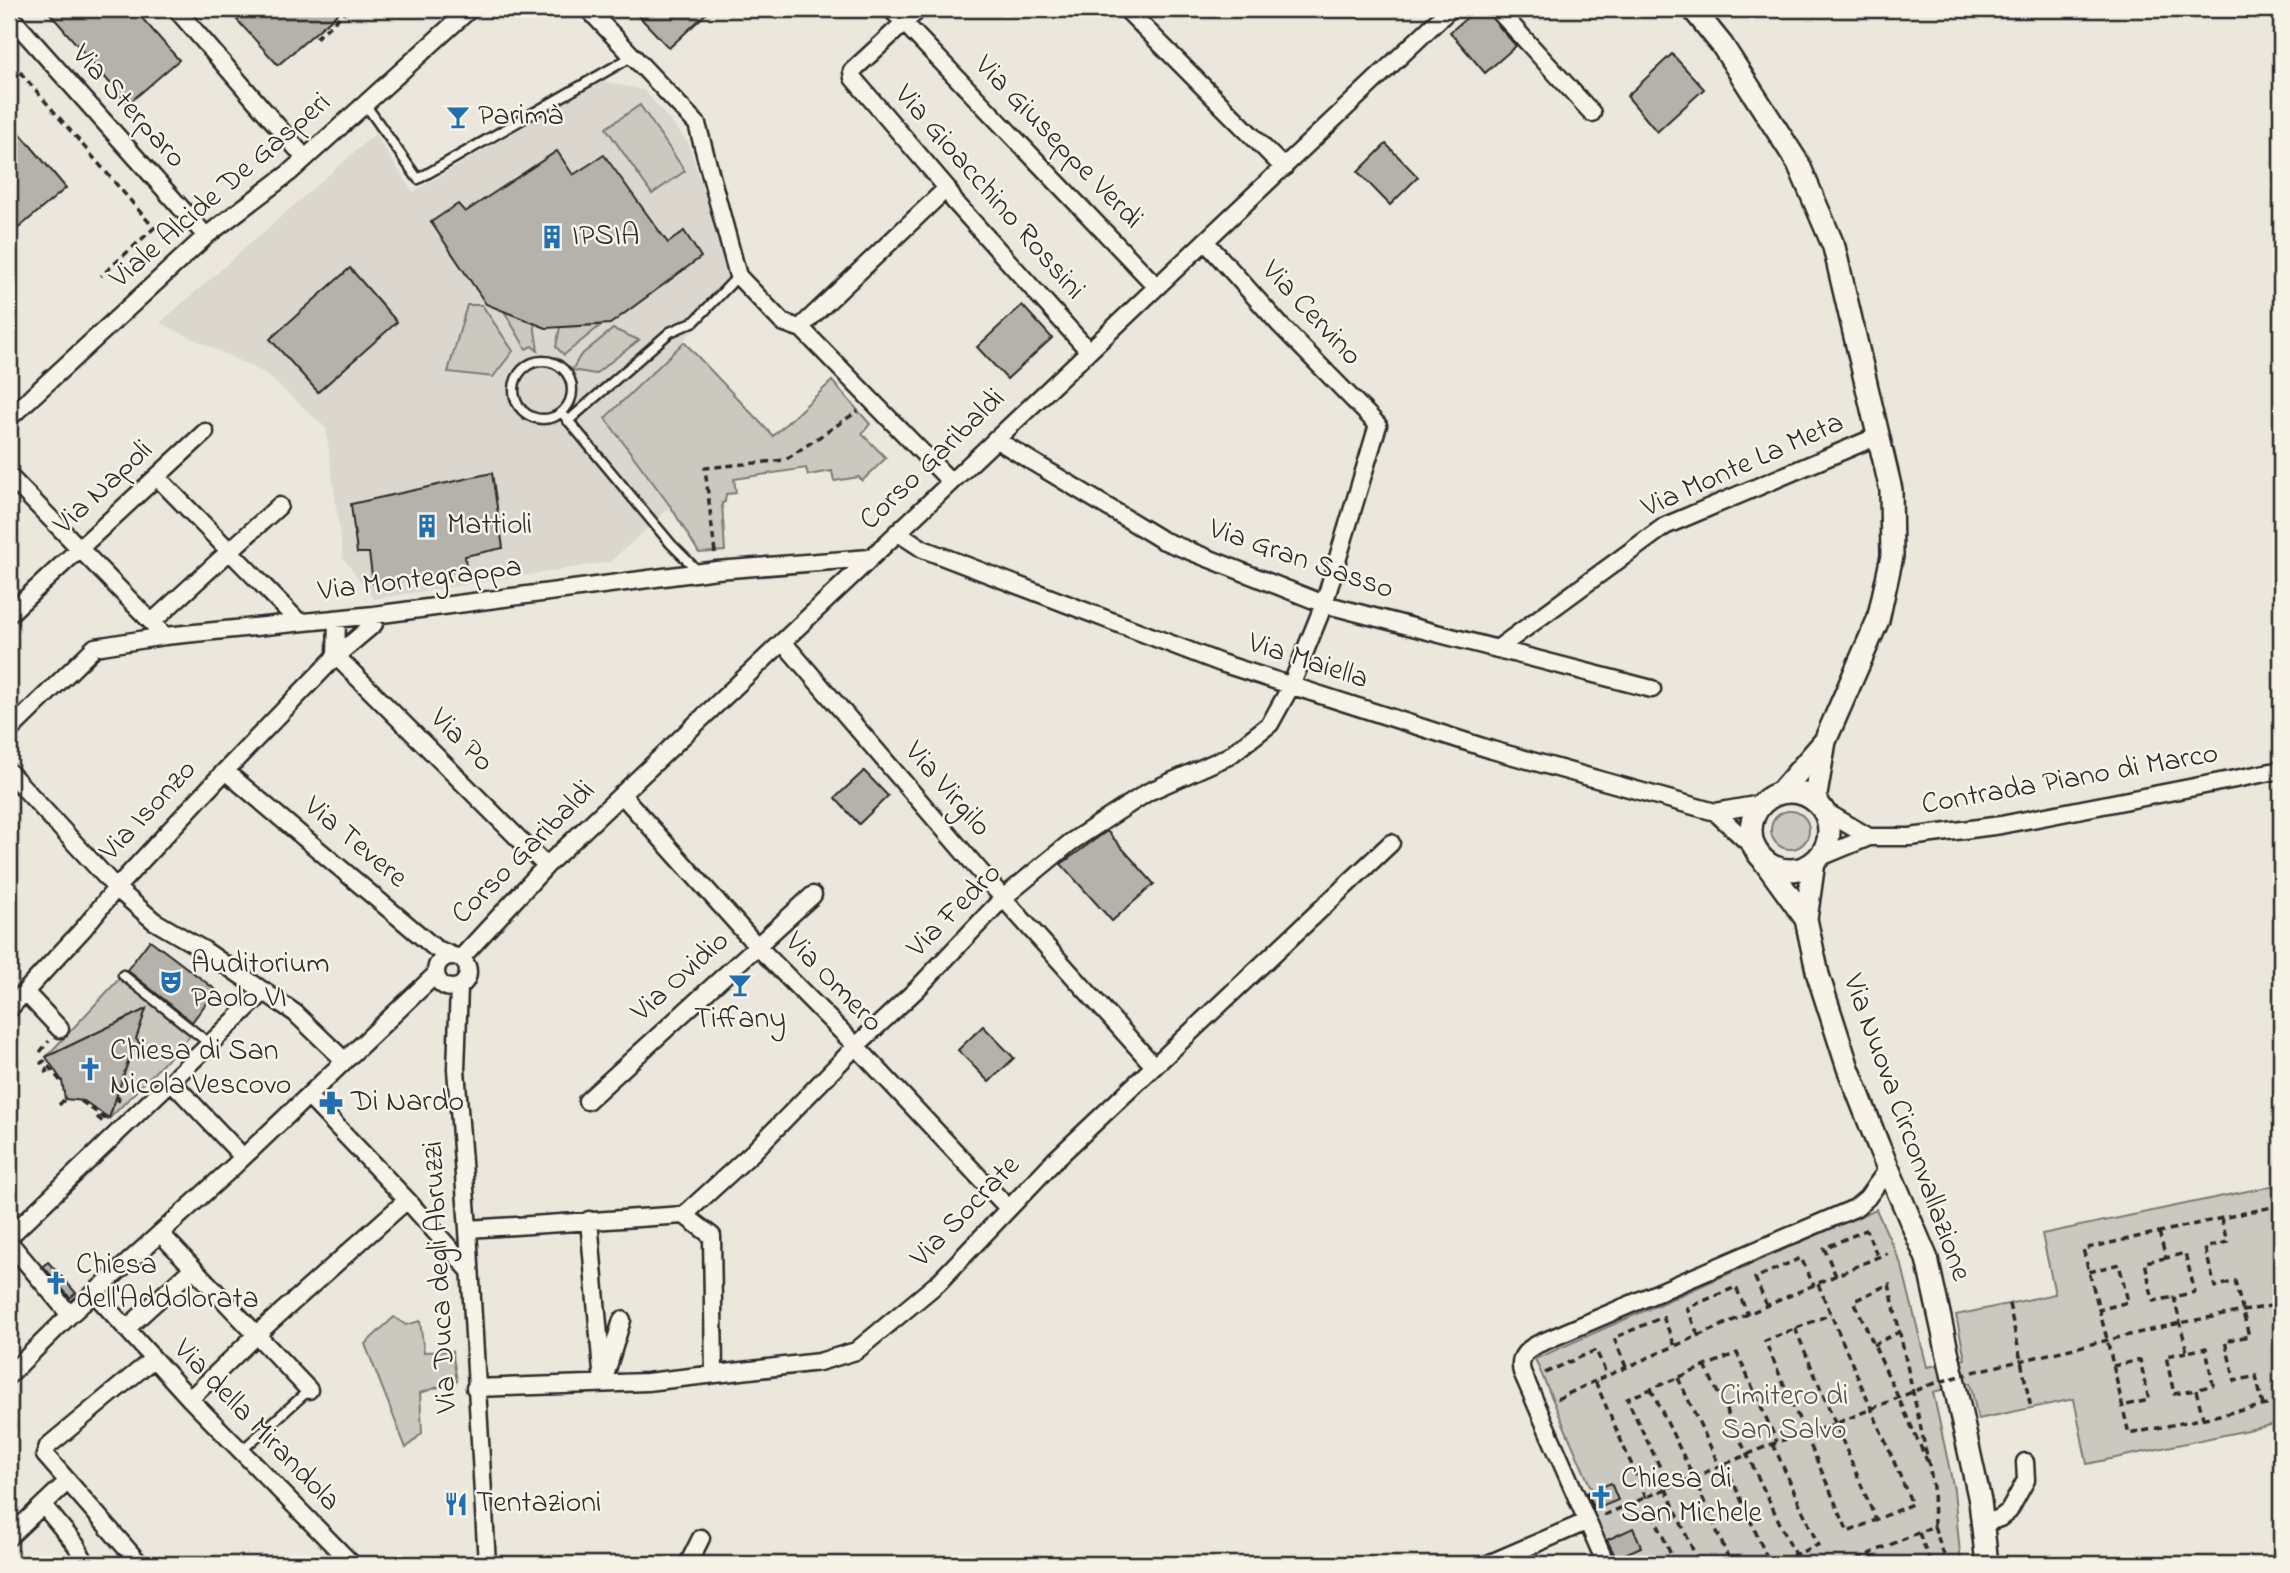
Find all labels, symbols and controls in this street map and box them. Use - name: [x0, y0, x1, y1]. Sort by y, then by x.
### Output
- street label: Via Sterparo: [59, 34, 196, 179]
- street label: Via Giuseppe Verdi: [963, 45, 1153, 240]
- street label: Via Gioacchino Rossini: [882, 75, 1095, 311]
- street label: Viale Alcide De Gasperi: [100, 82, 341, 300]
- place label: Parimà: [478, 95, 563, 139]
- bar icon: Parimà: [444, 103, 472, 131]
- place label: IPSIA: [572, 215, 639, 259]
- building icon: IPSIA: [538, 223, 566, 251]
- street label: Via Cervino: [1249, 250, 1372, 377]
- street label: Corso Garibaldi: [850, 379, 1016, 541]
- street label: Via Monte La Meta: [1634, 402, 1851, 531]
- street label: Via Napoli: [43, 430, 164, 547]
- place label: Mattioli: [447, 504, 532, 548]
- street label: Via Gran Sasso: [1202, 507, 1399, 612]
- building icon: Mattioli: [413, 512, 441, 540]
- street label: Via Montegrappa: [315, 546, 524, 614]
- street label: Via Maiella: [1241, 622, 1374, 702]
- street label: Via Po: [418, 698, 503, 783]
- street label: Via Virgilo: [892, 732, 1001, 848]
- street label: Contrada Piano di Marco: [1918, 732, 2222, 828]
- street label: Via Isonzo: [89, 750, 208, 873]
- street label: Corso Garibaldi: [442, 771, 606, 935]
- street label: Via Tevere: [293, 786, 417, 900]
- street label: Via Fedro: [897, 853, 1013, 969]
- street label: Via Ovidio: [621, 921, 740, 1034]
- street label: Via Omero: [773, 922, 893, 1044]
- place label: Auditorium Paolo VI: [191, 943, 330, 1021]
- street label: Via Nuova Circonvallazione: [1830, 967, 1982, 1288]
- theatre icon: Auditorium Paolo VI: [157, 968, 185, 996]
- bar icon: Tiffany: [726, 971, 754, 999]
- place label: Tiffany: [694, 998, 786, 1042]
- place label: Chiesa di San Nicola Vescovo: [110, 1030, 291, 1108]
- church icon: Chiesa di San Nicola Vescovo: [76, 1055, 104, 1083]
- place label: Di Nardo: [350, 1081, 464, 1125]
- pharmacy icon: Di Nardo: [317, 1089, 345, 1117]
- street label: Via Duca degli Abruzzi: [412, 1140, 470, 1415]
- street label: Via Socrate: [900, 1145, 1031, 1279]
- place label: Chiesa dell'Addolorata: [76, 1244, 259, 1322]
- church icon: Chiesa dell'Addolorata: [42, 1269, 70, 1297]
- street label: Via della Mirandola: [161, 1329, 350, 1522]
- park label: Cimitero di San Salvo: [1720, 1375, 1848, 1453]
- place label: Chiesa di San Michele: [1621, 1458, 1762, 1536]
- place label: Tentazioni: [476, 1482, 601, 1526]
- church icon: Chiesa di San Michele: [1587, 1483, 1615, 1511]
- restaurant icon: Tentazioni: [442, 1490, 470, 1518]

